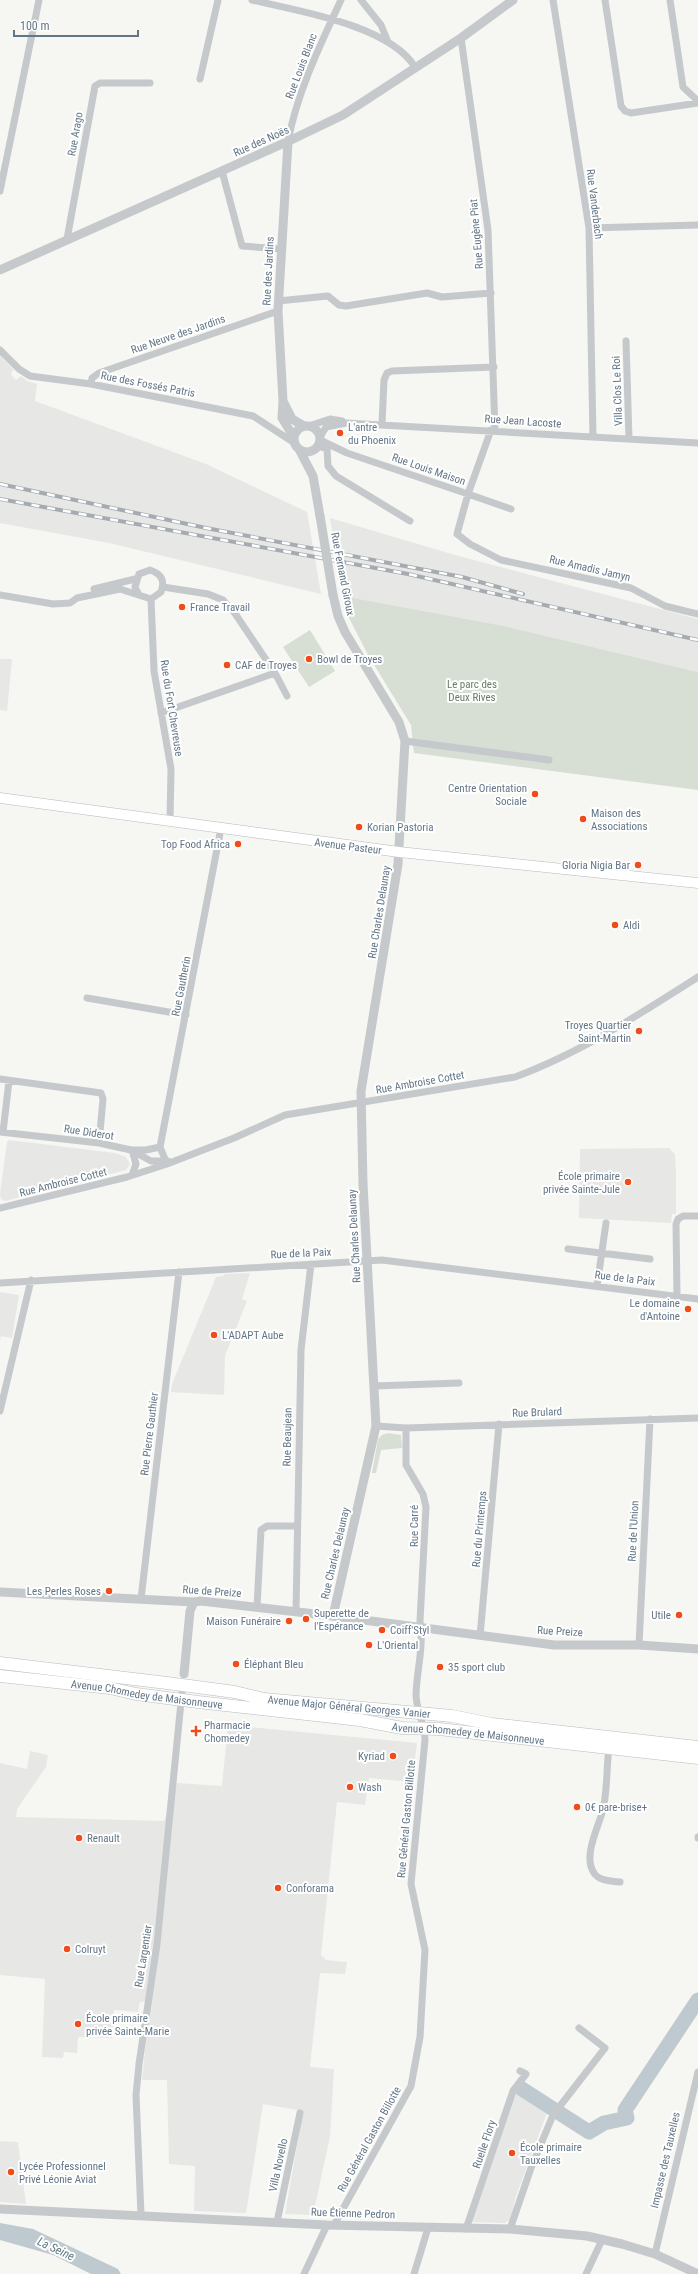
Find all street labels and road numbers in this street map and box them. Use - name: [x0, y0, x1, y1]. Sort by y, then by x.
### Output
- street label: Rue Louis Blanc: [283, 32, 320, 101]
- street label: Rue Arago: [65, 111, 86, 157]
- street label: Rue des Noës: [231, 123, 291, 159]
- street label: Rue Vanderbach: [584, 168, 605, 240]
- street label: Rue Eugène Piat: [467, 198, 486, 270]
- street label: Rue des Jardins: [260, 236, 277, 306]
- street label: Rue Neuve des Jardins: [129, 312, 227, 357]
- street label: Villa Clos Le Roi: [610, 356, 625, 426]
- street label: Rue des Fossés Patris: [100, 369, 196, 400]
- street label: Rue Jean Lacoste: [484, 412, 562, 431]
- street label: Rue Louis Maison: [390, 451, 467, 488]
- street label: Rue Fernand Giroux: [328, 531, 357, 617]
- street label: Rue Amadis Jamyn: [548, 553, 632, 584]
- street label: Rue du Fort Chevreuse: [157, 659, 186, 757]
- street label: Avenue Pasteur: [314, 836, 383, 857]
- street label: Rue Charles Delaunay: [366, 864, 393, 959]
- street label: Rue Gautherin: [169, 955, 194, 1017]
- street label: Rue Ambroise Cottet: [375, 1068, 465, 1097]
- street label: Rue Diderot: [63, 1122, 115, 1143]
- street label: Rue Ambroise Cottet: [18, 1165, 108, 1200]
- street label: Rue Charles Delaunay: [346, 1188, 363, 1283]
- street label: Rue de la Paix: [270, 1245, 332, 1262]
- street label: Rue de la Paix: [594, 1268, 656, 1289]
- street label: Rue Pierre Gauthier: [138, 1391, 161, 1476]
- street label: Rue Brulard: [512, 1405, 562, 1420]
- street label: Rue Beaujean: [280, 1407, 295, 1467]
- street label: Rue du Printemps: [470, 1490, 489, 1568]
- street label: Rue de l'Union: [625, 1500, 642, 1562]
- street label: Rue Carré: [408, 1505, 421, 1547]
- street label: Rue Charles Delaunay: [319, 1506, 352, 1600]
- street label: Rue de Preize: [182, 1583, 242, 1600]
- street label: Rue Preize: [537, 1624, 583, 1639]
- street label: Avenue Chomedey de Maisonneuve: [70, 1678, 223, 1712]
- street label: Avenue Major Général Georges Vanier: [267, 1693, 432, 1721]
- street label: Avenue Chomedey de Maisonneuve: [391, 1720, 545, 1748]
- street label: Rue Général Gaston Billotte: [395, 1759, 418, 1879]
- street label: Rue Largentier: [132, 1923, 155, 1988]
- street label: Rue Général Gaston Billotte: [335, 2084, 404, 2194]
- street label: Impasse des Tauxelles: [648, 2111, 683, 2209]
- street label: Ruelle Flory: [470, 2118, 499, 2170]
- street label: Villa Novello: [267, 2137, 291, 2193]
- street label: Rue Étienne Pedron: [311, 2206, 395, 2221]

